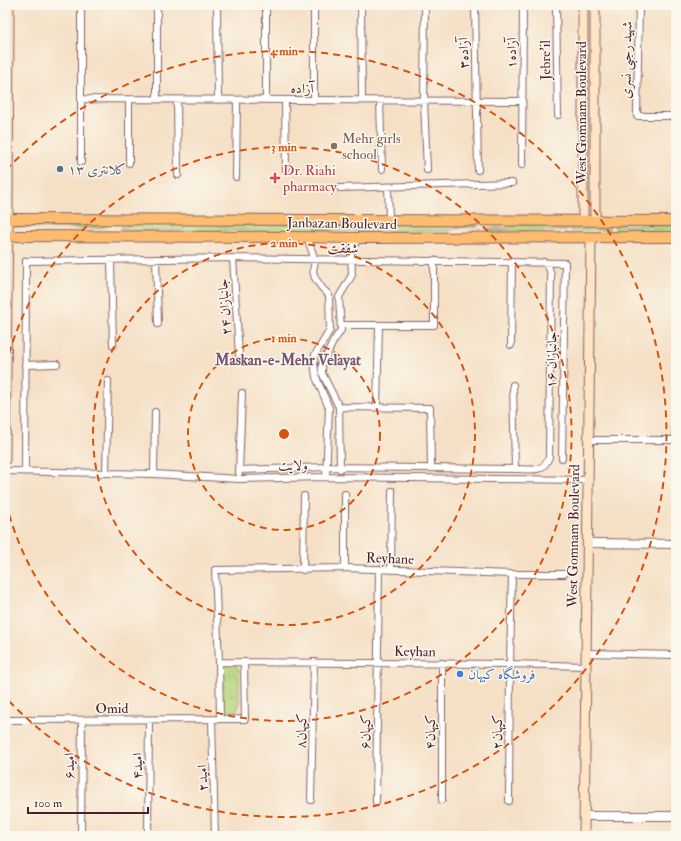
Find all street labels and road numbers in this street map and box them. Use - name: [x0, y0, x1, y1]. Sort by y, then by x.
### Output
- street label: شهید رجبی نسری: [617, 21, 639, 99]
- street label: آزاده۳: [455, 35, 472, 69]
- street label: آزاده۱: [503, 35, 520, 69]
- street label: Jebre'il: [537, 39, 554, 81]
- street label: West Gomnam Boulevard: [573, 41, 590, 186]
- street label: آزاده: [290, 80, 316, 97]
- street label: Janbazan Boulevard: [286, 214, 397, 233]
- street label: شفقت: [328, 240, 358, 257]
- street label: جانبازان ۲۴: [214, 278, 235, 336]
- street label: جانبازان ۱۶: [543, 331, 560, 389]
- street label: ولایت: [278, 457, 308, 474]
- street label: West Gomnam Boulevard: [564, 464, 583, 609]
- street label: Reyhane: [366, 549, 414, 569]
- street label: Keyhan: [394, 643, 436, 661]
- street label: Omid: [96, 700, 129, 717]
- street label: کیهان۸: [293, 713, 311, 749]
- street label: کیهان۶: [357, 714, 375, 750]
- street label: کیهان۴: [422, 714, 440, 750]
- street label: کیهان۲: [489, 714, 507, 750]
- street label: امید۶: [61, 753, 78, 779]
- street label: امید۴: [129, 753, 146, 779]
- street label: امید۲: [194, 764, 211, 792]

